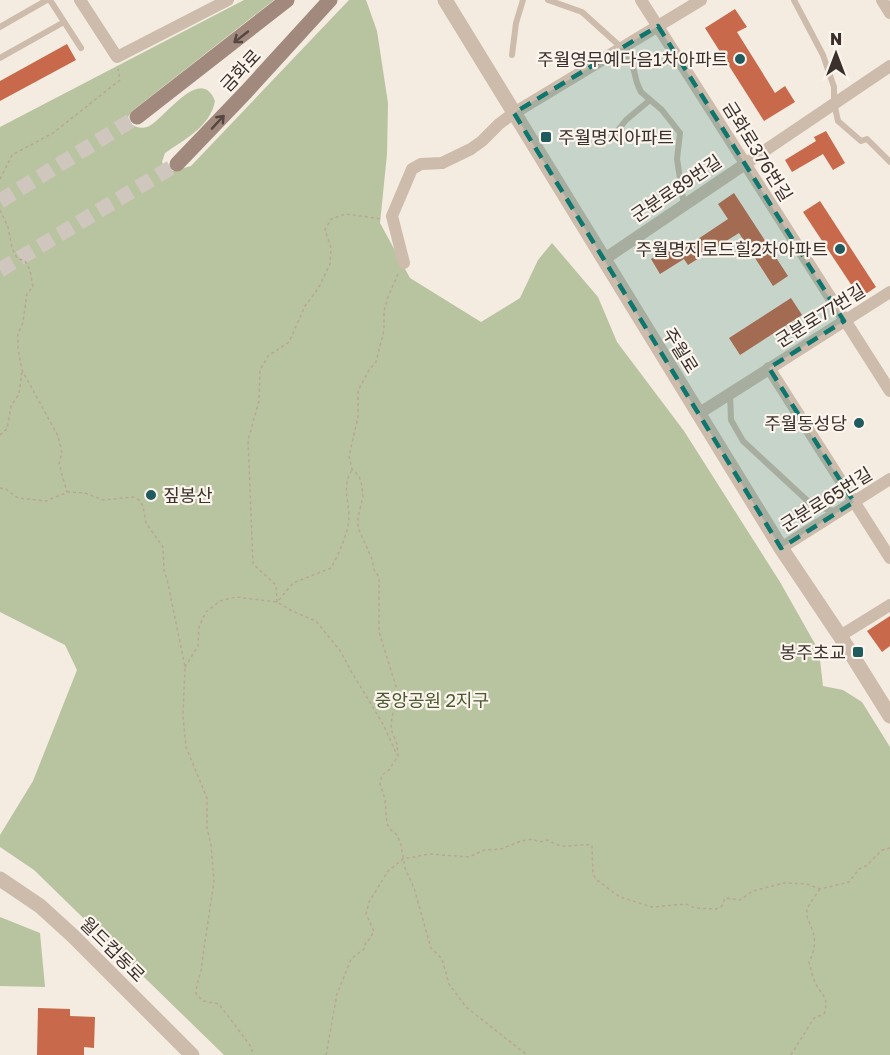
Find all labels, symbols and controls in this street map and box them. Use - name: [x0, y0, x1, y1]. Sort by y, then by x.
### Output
- north arrow: [806, 24, 866, 84]
- text: N: [830, 29, 842, 49]
- one-way arrow: [233, 30, 249, 43]
- street label: 금화로: [215, 44, 265, 96]
- place label: 주월영무예다음1차아파트: [537, 48, 728, 70]
- marker: 주월영무예다음1차아파트: [733, 52, 747, 66]
- street label: 금화로376번길: [719, 97, 797, 205]
- one-way arrow: [211, 114, 225, 129]
- place label: 주월명지아파트: [558, 126, 674, 148]
- marker: 주월명지아파트: [539, 130, 553, 144]
- street label: 군분로89번길: [626, 150, 726, 226]
- place label: 주월명지로드힐2차아파트: [635, 238, 828, 260]
- marker: 주월명지로드힐2차아파트: [833, 242, 847, 256]
- street label: 군분로77번길: [771, 279, 869, 351]
- street label: 주월로: [659, 323, 703, 377]
- place label: 주월동성당: [764, 412, 847, 434]
- marker: 주월동성당: [852, 416, 866, 430]
- street label: 군분로65번길: [776, 462, 876, 536]
- place label: 짚봉산: [163, 484, 213, 506]
- marker: 짚봉산: [144, 488, 158, 502]
- place label: 봉주초교: [780, 641, 846, 663]
- marker: 봉주초교: [851, 645, 865, 659]
- park label: 중앙공원 2지구: [375, 689, 489, 711]
- street label: 월드컵동로: [76, 912, 150, 986]

